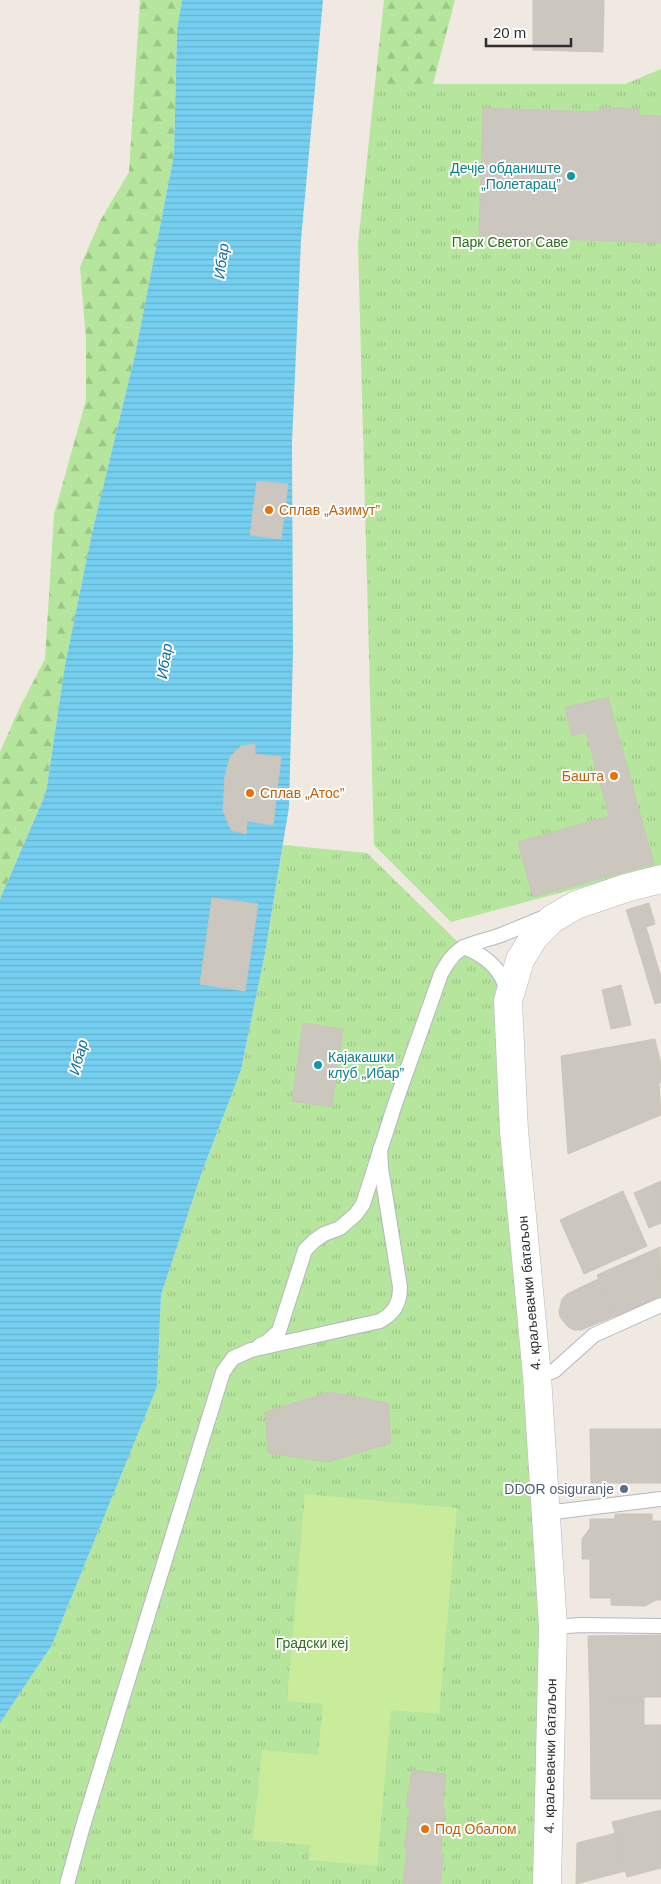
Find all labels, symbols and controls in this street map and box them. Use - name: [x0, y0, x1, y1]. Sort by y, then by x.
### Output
- scale bar: [486, 15, 571, 47]
- text: 20 m: [493, 24, 526, 41]
- place label: Дечје обданиште „Полетарац”: [450, 160, 561, 192]
- marker: Дечје обданиште „Полетарац”: [565, 170, 577, 182]
- park label: Парк Светог Саве: [452, 234, 568, 250]
- water label: Ибар: [210, 242, 232, 280]
- place label: Сплав „Азимут”: [279, 502, 380, 518]
- marker: Сплав „Азимут”: [263, 504, 275, 516]
- water label: Ибар: [153, 642, 175, 680]
- place label: Башта: [562, 768, 604, 784]
- marker: Башта: [608, 770, 620, 782]
- place label: Сплав „Атос”: [260, 785, 345, 801]
- marker: Сплав „Атос”: [244, 787, 256, 799]
- water label: Ибар: [65, 1037, 91, 1077]
- place label: Кајакашки клуб „Ибар”: [328, 1049, 405, 1081]
- marker: Кајакашки клуб „Ибар”: [312, 1059, 324, 1071]
- street label: 4. краљевачки батаљон: [514, 1215, 544, 1371]
- place label: DDOR osiguranje: [504, 1481, 614, 1497]
- marker: DDOR osiguranje: [618, 1483, 630, 1495]
- park label: Градски кеј: [276, 1635, 348, 1651]
- street label: 4. краљевачки батаљон: [541, 1678, 559, 1834]
- place label: Под Обалом: [435, 1821, 517, 1837]
- marker: Под Обалом: [419, 1823, 431, 1835]

